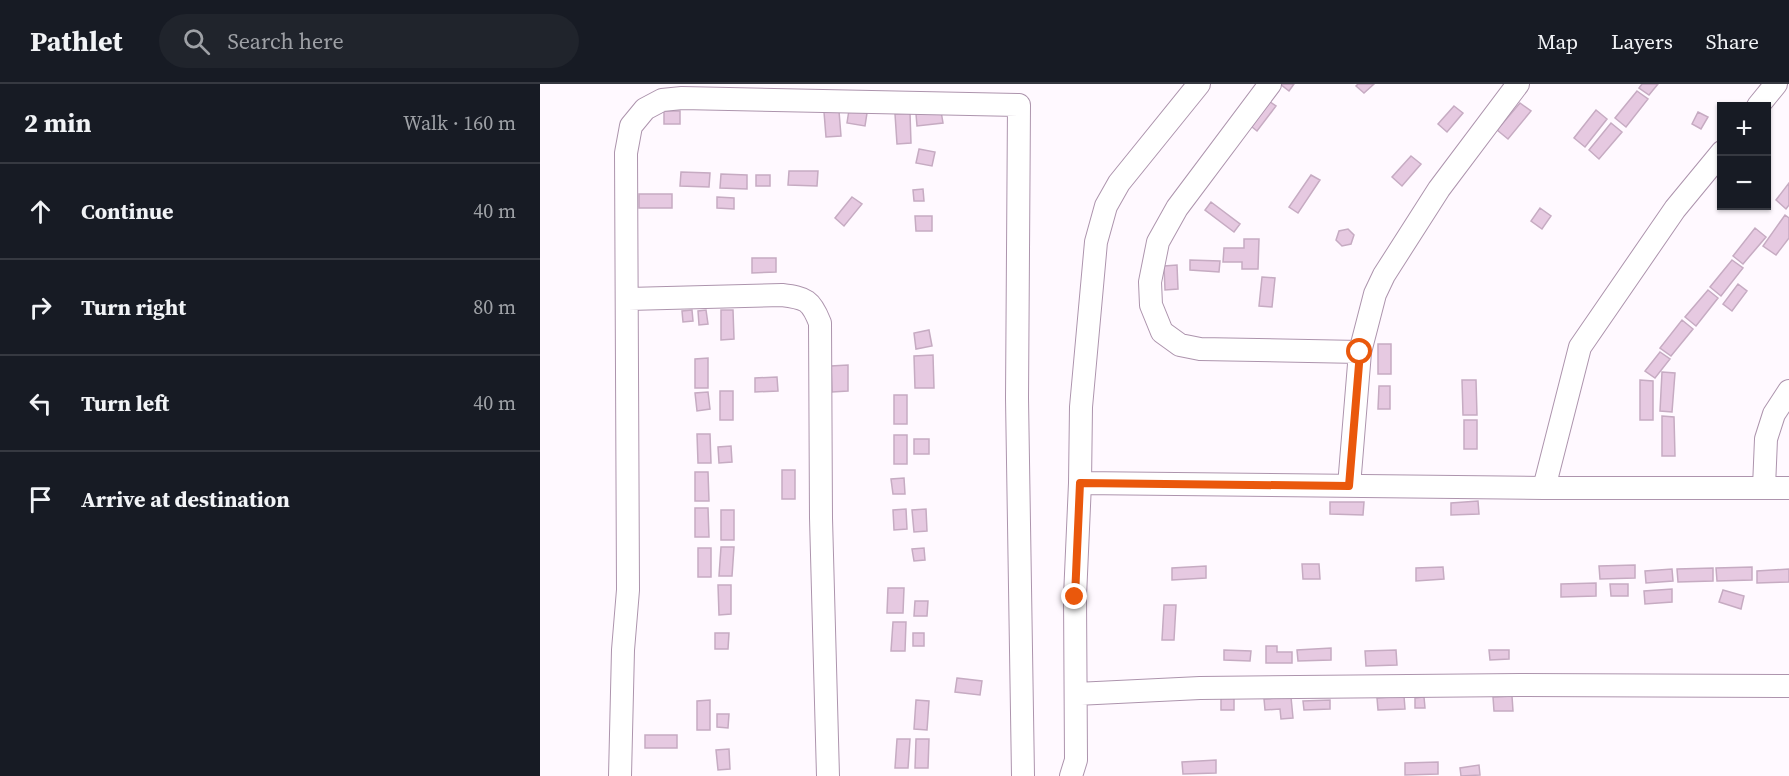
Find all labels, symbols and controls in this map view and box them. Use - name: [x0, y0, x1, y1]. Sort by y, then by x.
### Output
- search box: [159, 14, 579, 68]
- text: Pathlet: [30, 22, 123, 60]
- icon: search: [180, 25, 213, 58]
- text: Search here: [228, 26, 344, 56]
- text: Map: [1537, 27, 1578, 56]
- text: Layers: [1611, 27, 1673, 56]
- text: Share: [1706, 27, 1759, 56]
- map controls: [1717, 102, 1771, 210]
- button: +: [1717, 102, 1771, 156]
- text: 2 min: [24, 105, 91, 141]
- text: Walk · 160 m: [403, 109, 516, 137]
- button: −: [1717, 156, 1771, 210]
- icon: ahead: [24, 195, 57, 228]
- text: Continue: [81, 196, 174, 226]
- text: 40 m: [473, 197, 516, 225]
- icon: right: [24, 291, 57, 324]
- text: Turn right: [81, 292, 186, 322]
- text: 80 m: [473, 293, 516, 321]
- route start: [1346, 338, 1372, 364]
- icon: left: [24, 387, 57, 420]
- text: Turn left: [81, 388, 169, 418]
- text: 40 m: [473, 389, 516, 417]
- icon: arrive: [24, 483, 57, 516]
- text: Arrive at destination: [81, 484, 290, 514]
- route end: [1061, 583, 1087, 609]

